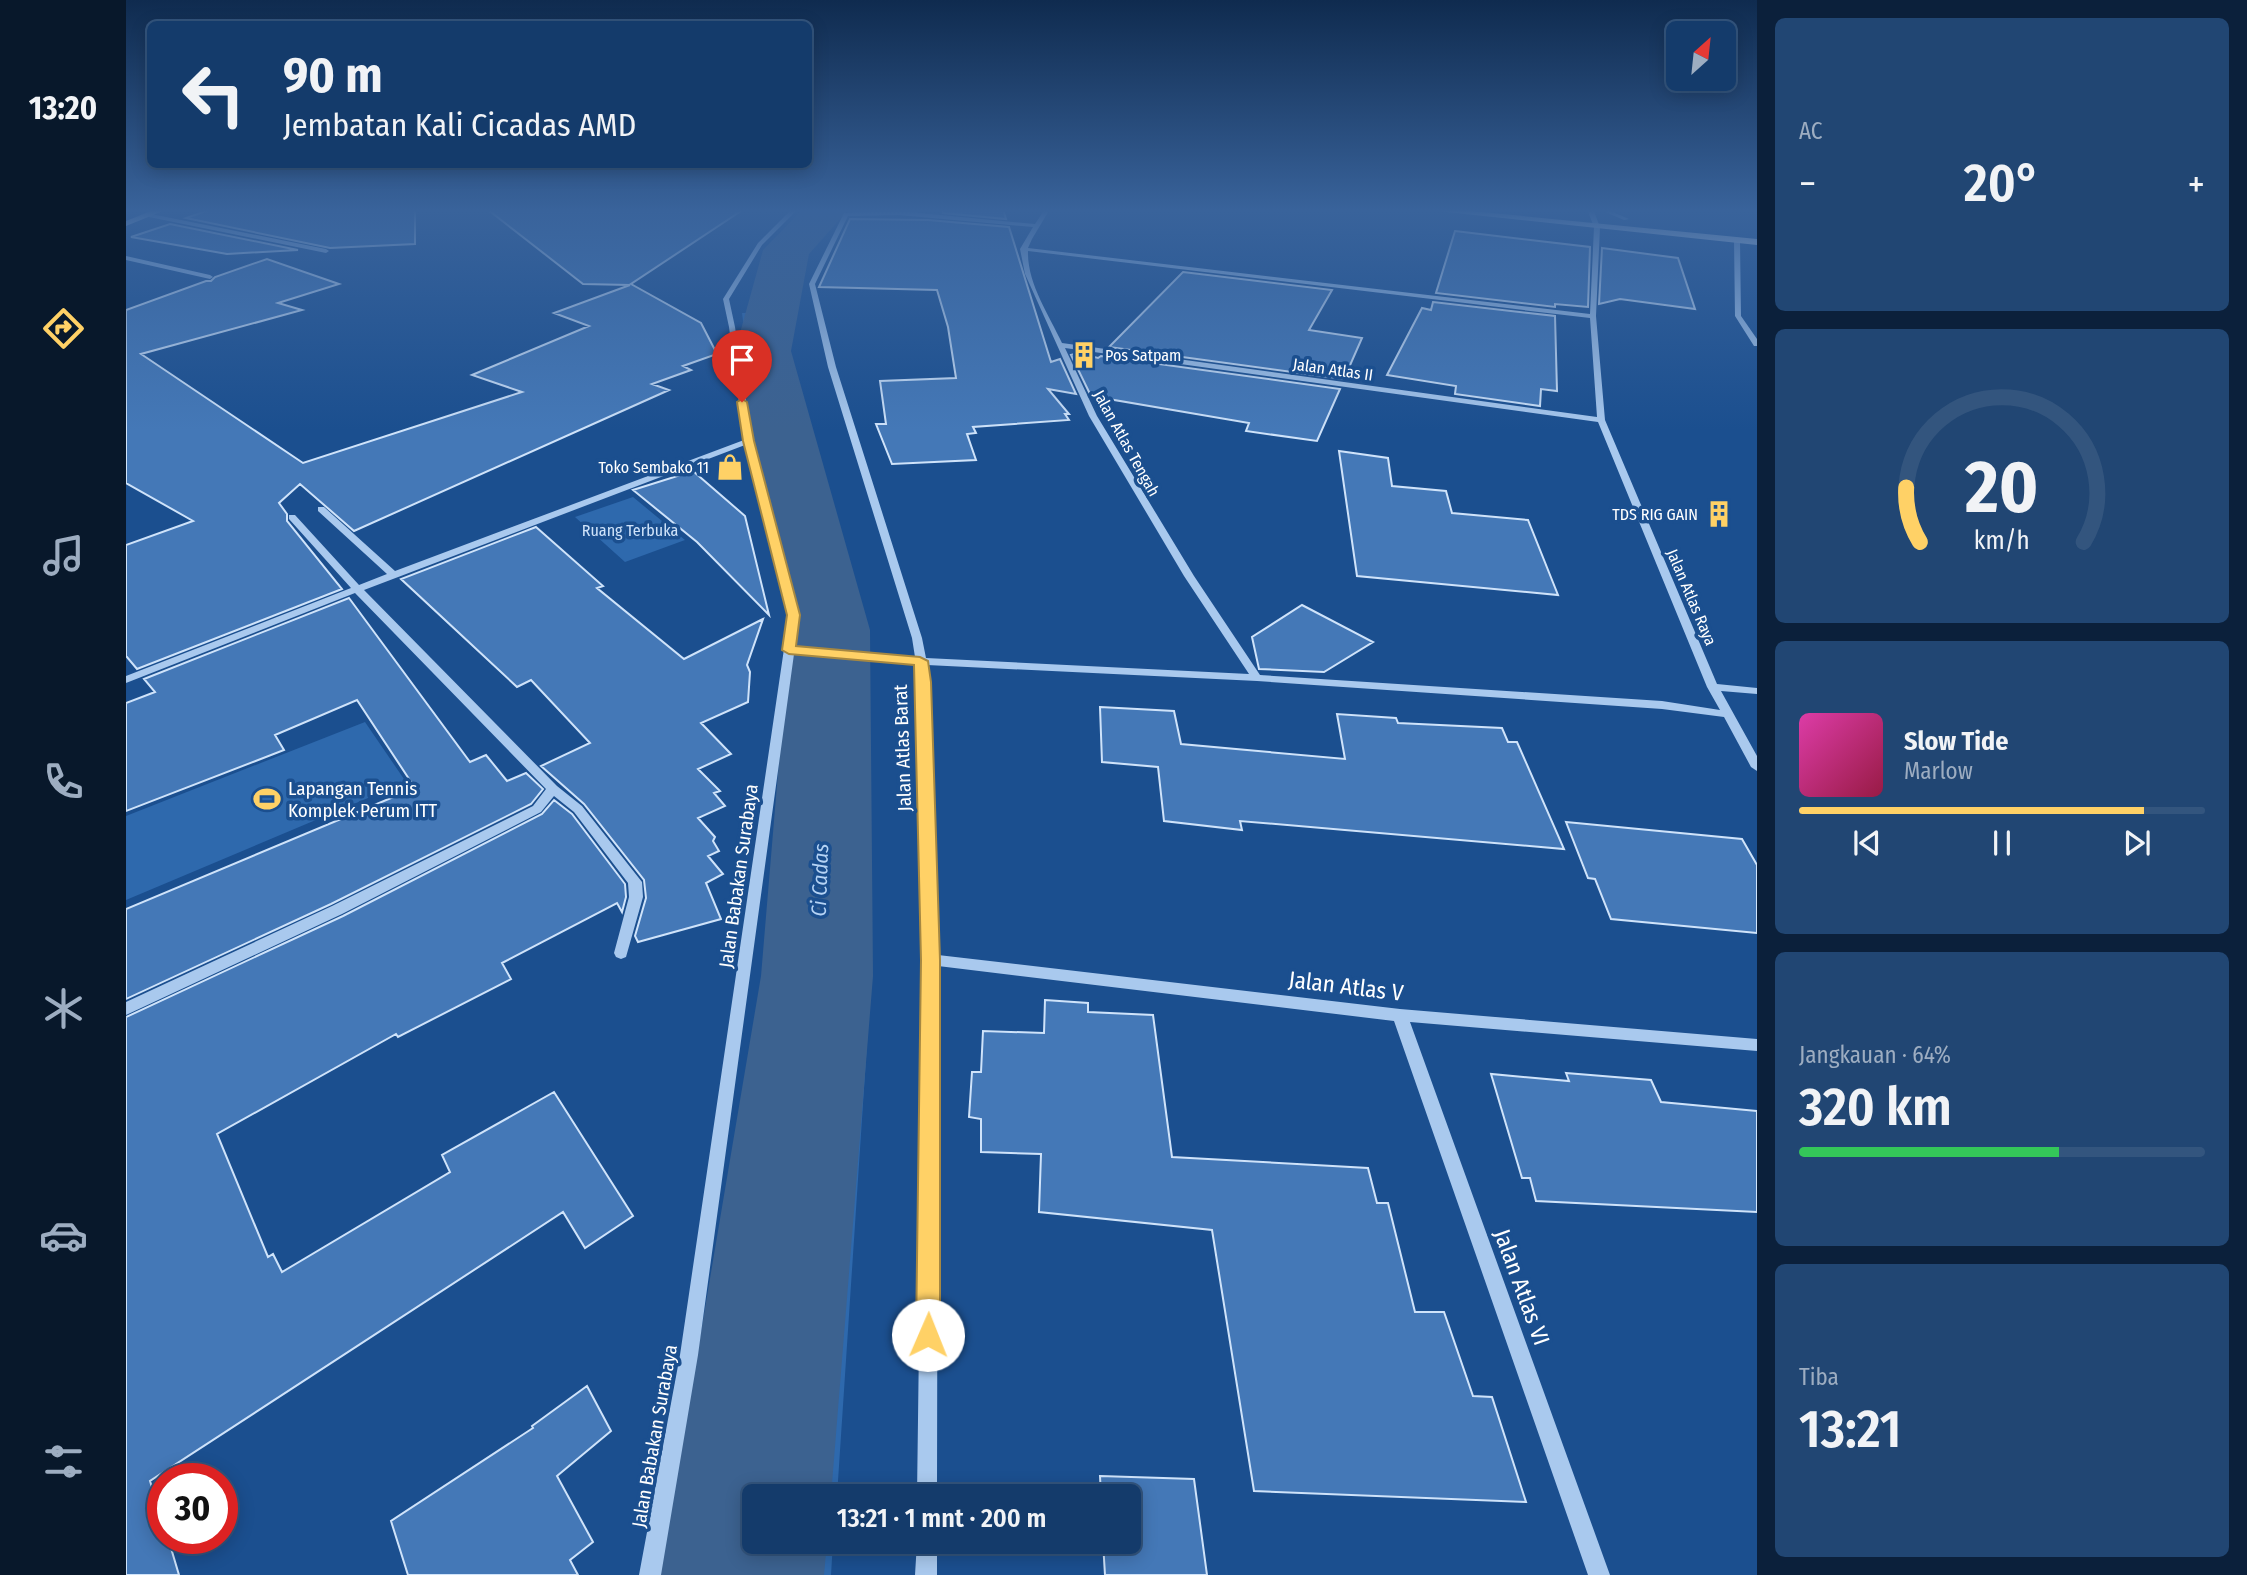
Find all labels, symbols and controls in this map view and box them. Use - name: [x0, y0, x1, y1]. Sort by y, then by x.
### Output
- north arrow: [1666, 21, 1736, 91]
- map controls: [1666, 21, 1736, 91]
- text: 90 m: [283, 46, 383, 105]
- icon: left: [168, 49, 259, 140]
- text: 13:20: [29, 89, 97, 127]
- text: Jembatan Kali Cicadas AMD: [283, 106, 636, 144]
- text: AC: [1799, 117, 1823, 145]
- text: 20°: [1964, 152, 2040, 215]
- text: −: [1799, 161, 1816, 207]
- text: +: [2188, 161, 2205, 207]
- icon: directions: [39, 304, 88, 353]
- pin: [712, 330, 772, 402]
- building icon: Pos Satpam: [1069, 340, 1099, 370]
- icon: arrive: [723, 341, 761, 379]
- place label: Pos Satpam: [1105, 346, 1181, 365]
- street label: Jalan Atlas II: [1292, 354, 1374, 385]
- street label: Jalan Atlas Tengah: [1090, 387, 1164, 500]
- text: 20: [1964, 445, 2039, 532]
- shop icon: Toko Sembako 11: [715, 452, 745, 482]
- place label: Toko Sembako 11: [598, 458, 709, 477]
- building icon: TDS RIG GAIN: [1704, 499, 1734, 529]
- place label: TDS RIG GAIN: [1612, 505, 1698, 524]
- park label: Ruang Terbuka: [582, 521, 678, 540]
- text: km/h: [1974, 526, 2030, 556]
- icon: music: [39, 531, 88, 580]
- street label: Jalan Atlas Raya: [1663, 546, 1720, 648]
- street label: Jalan Atlas Barat: [889, 683, 916, 812]
- text: Slow Tide: [1904, 726, 2008, 757]
- icon: phone: [39, 757, 88, 806]
- text: Marlow: [1904, 757, 1973, 785]
- place label: Lapangan Tennis Komplek Perum ITT: [288, 777, 437, 822]
- street label: Jalan Babakan Surabaya: [714, 783, 763, 970]
- sports icon: Lapangan Tennis Komplek Perum ITT: [252, 784, 282, 814]
- icon: previous: [1848, 824, 1886, 862]
- icon: pause: [1983, 824, 2021, 862]
- icon: next: [2118, 824, 2156, 862]
- water label: Ci Cadas: [806, 843, 834, 917]
- street label: Jalan Atlas V: [1287, 965, 1405, 1007]
- icon: climate: [39, 984, 88, 1033]
- text: Jangkauan · 64%: [1799, 1041, 1951, 1069]
- text: 320 km: [1799, 1076, 1952, 1139]
- icon: car: [39, 1211, 88, 1260]
- street label: Jalan Atlas VI: [1488, 1225, 1556, 1349]
- position arrow: [891, 1298, 965, 1372]
- street label: Jalan Babakan Surabaya: [627, 1343, 682, 1529]
- text: Tiba: [1799, 1363, 1839, 1391]
- text: 13:21: [1799, 1398, 1901, 1461]
- icon: filters: [39, 1437, 88, 1486]
- speed limit sign: 30: [147, 1463, 238, 1554]
- text: 13:21 · 1 mnt · 200 m: [837, 1503, 1046, 1534]

